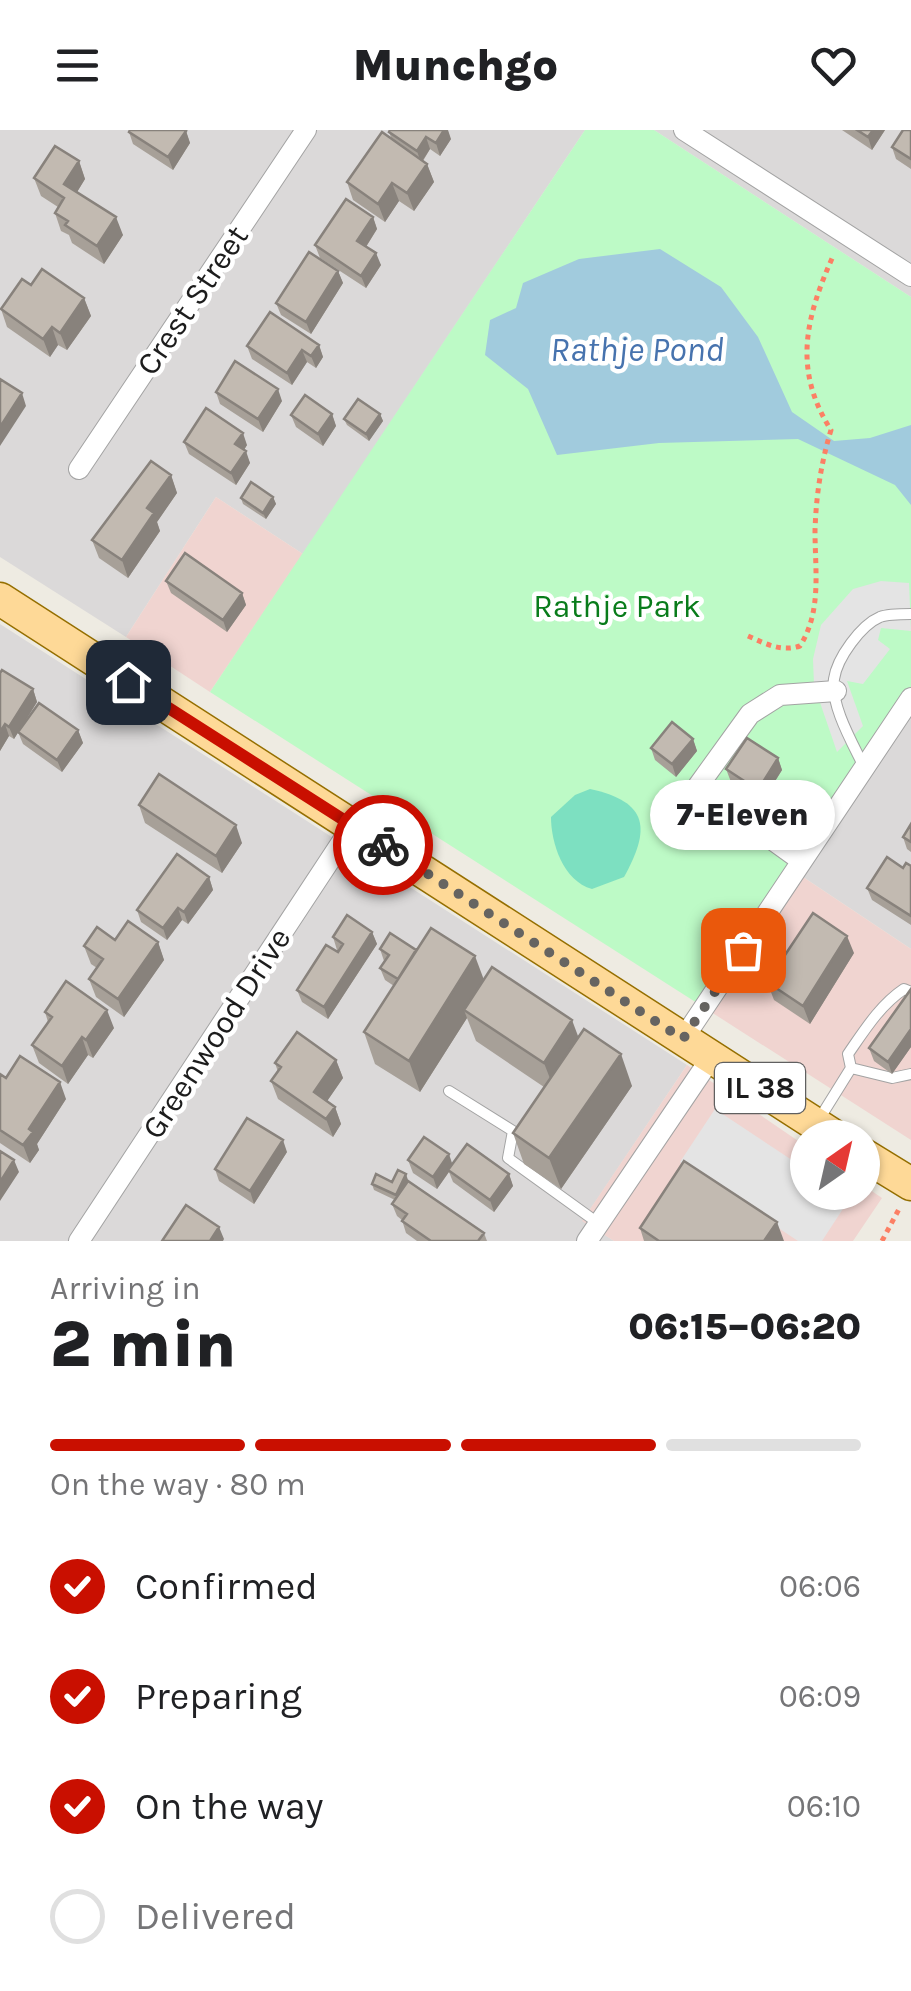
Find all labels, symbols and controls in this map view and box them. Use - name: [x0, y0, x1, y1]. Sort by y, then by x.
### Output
- icon: menu: [50, 38, 105, 93]
- icon: heart: [806, 38, 861, 93]
- text: Munchgo: [353, 39, 558, 91]
- street label: Crest Street: [129, 219, 256, 382]
- water label: Rathje Pond: [550, 329, 724, 370]
- park label: Rathje Park: [533, 588, 701, 625]
- pin: [86, 640, 171, 725]
- icon: home: [101, 655, 156, 710]
- callout: 7-Eleven: [650, 780, 836, 850]
- courier: [333, 795, 433, 895]
- text: 7-Eleven: [676, 796, 809, 833]
- icon: bike: [356, 818, 411, 873]
- pin: [701, 908, 786, 993]
- street label: Greenwood Drive: [135, 921, 298, 1146]
- icon: bag: [716, 923, 771, 978]
- road number: IL 38: [715, 1063, 805, 1113]
- north arrow: [790, 1120, 880, 1210]
- map controls: [790, 1120, 880, 1210]
- text: Arriving in: [50, 1270, 201, 1307]
- text: 06:15–06:20: [628, 1304, 861, 1349]
- text: 2 min: [50, 1306, 236, 1382]
- text: On the way · 80 m: [50, 1466, 306, 1503]
- icon: check: [50, 1559, 105, 1614]
- text: Confirmed: [135, 1564, 318, 1609]
- text: 06:06: [779, 1568, 861, 1605]
- icon: check: [50, 1669, 105, 1724]
- text: Preparing: [135, 1674, 302, 1719]
- text: 06:09: [779, 1678, 861, 1715]
- icon: check: [50, 1779, 105, 1834]
- text: On the way: [135, 1784, 323, 1829]
- text: 06:10: [787, 1788, 861, 1825]
- text: Delivered: [135, 1894, 296, 1939]

